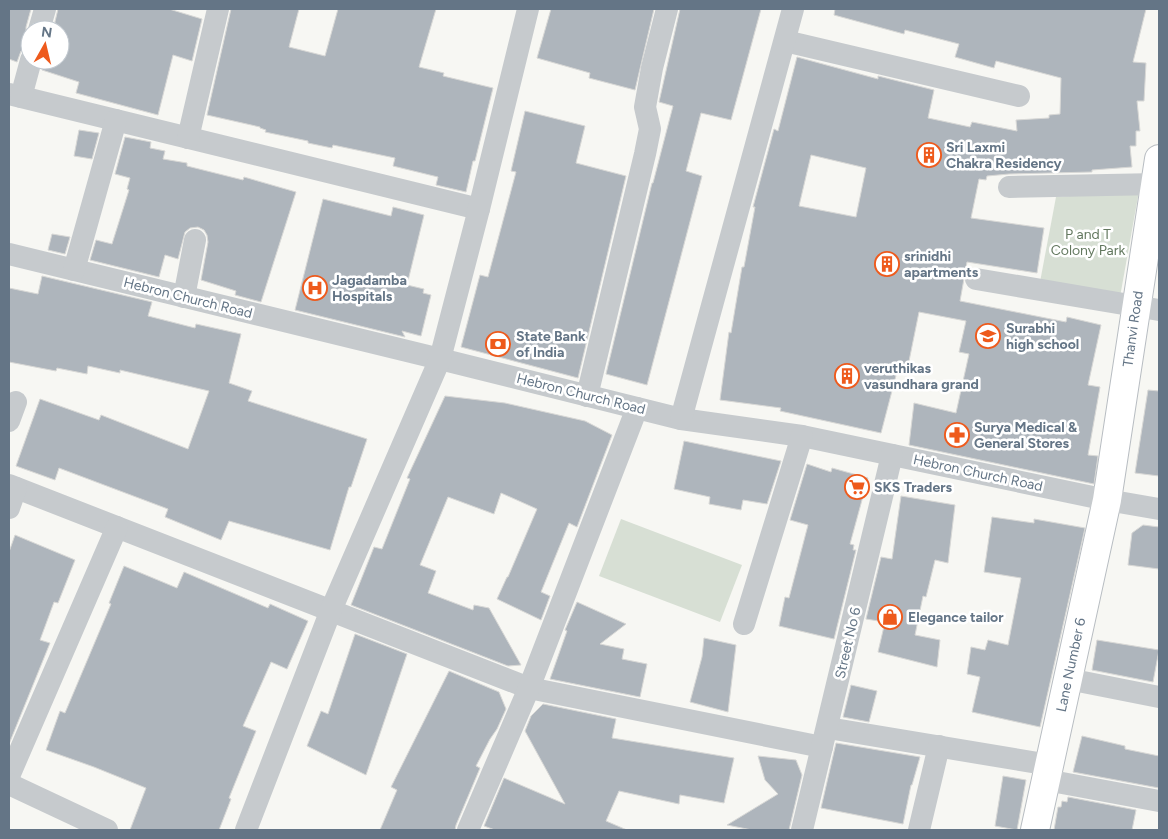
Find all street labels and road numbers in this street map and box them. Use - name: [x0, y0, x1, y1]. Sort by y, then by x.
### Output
- street label: Hebron Church Road: [122, 274, 254, 322]
- street label: Thanvi Road: [1119, 290, 1147, 368]
- street label: Hebron Church Road: [515, 370, 647, 418]
- street label: Hebron Church Road: [912, 451, 1044, 495]
- street label: Street No 6: [832, 605, 865, 680]
- street label: Lane Number 6: [1053, 616, 1089, 714]

